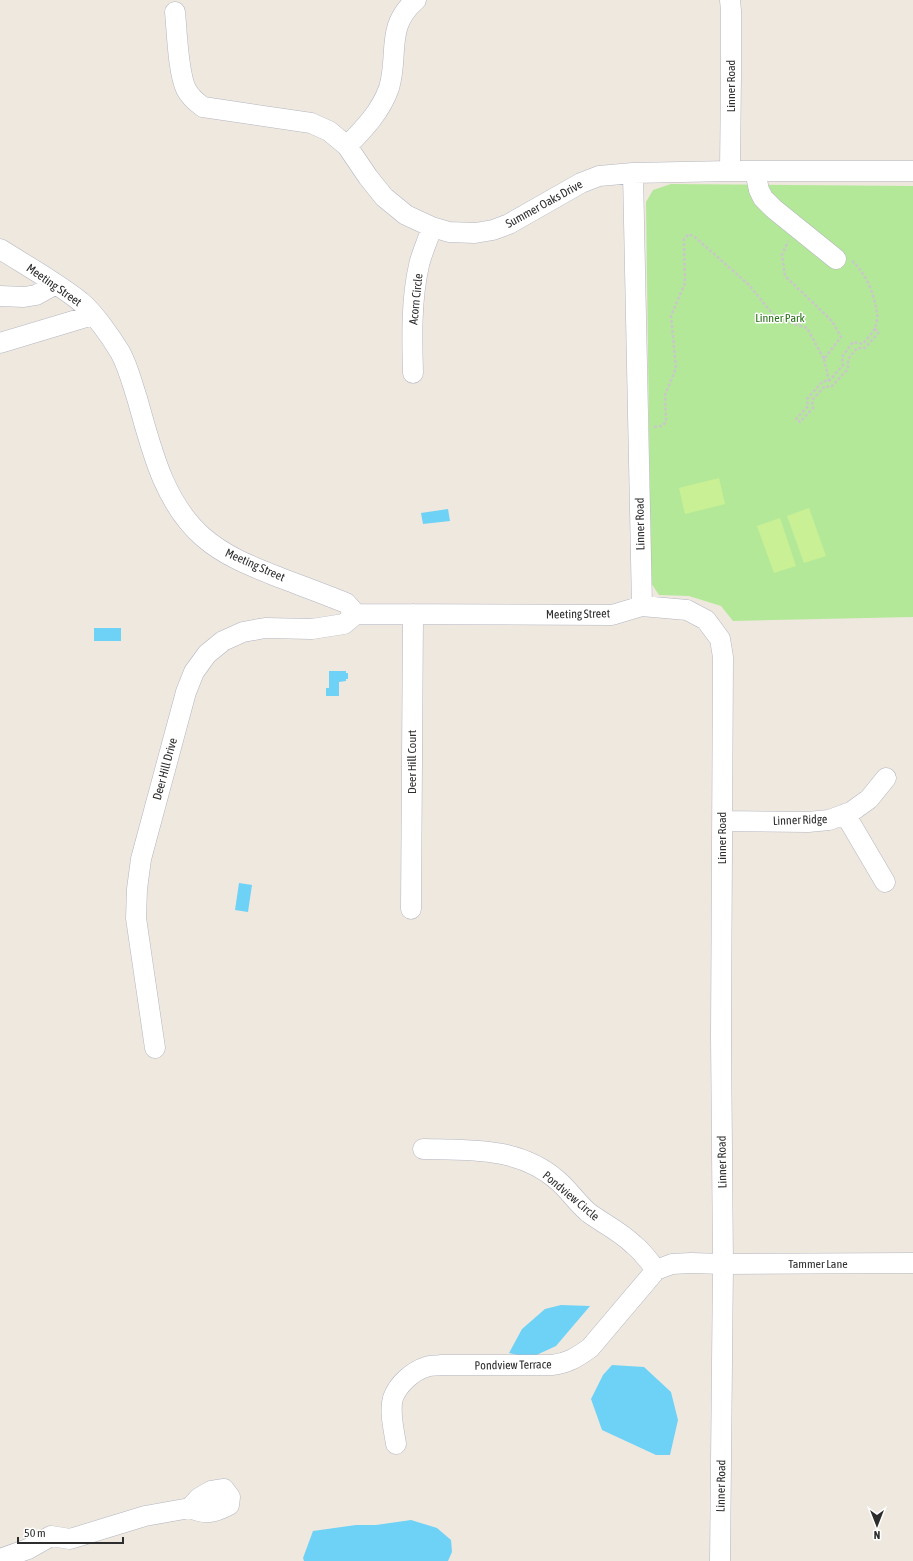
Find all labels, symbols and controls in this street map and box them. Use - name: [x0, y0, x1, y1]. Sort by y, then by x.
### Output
- street label: Linner Road: [724, 60, 738, 112]
- street label: Summer Oaks Drive: [503, 177, 585, 231]
- street label: Meeting Street: [24, 261, 85, 309]
- street label: Acorn Circle: [406, 273, 426, 325]
- park label: Linner Park: [755, 311, 806, 325]
- street label: Linner Road: [633, 498, 647, 550]
- street label: Meeting Street: [223, 546, 288, 585]
- street label: Meeting Street: [546, 606, 611, 622]
- street label: Deer Hill Court: [405, 729, 419, 794]
- street label: Deer Hill Drive: [150, 736, 180, 802]
- street label: Linner Road: [715, 812, 729, 864]
- street label: Linner Ridge: [773, 812, 827, 828]
- street label: Linner Road: [715, 1136, 729, 1188]
- street label: Pondview Circle: [540, 1168, 602, 1224]
- street label: Tammer Lane: [788, 1257, 848, 1271]
- street label: Pondview Terrace: [474, 1357, 552, 1373]
- street label: Linner Road: [714, 1460, 728, 1512]
- north arrow: [857, 1505, 897, 1545]
- scale bar: [18, 1519, 123, 1545]
- text: 50 m: [24, 1526, 46, 1540]
- text: N: [874, 1529, 880, 1541]

